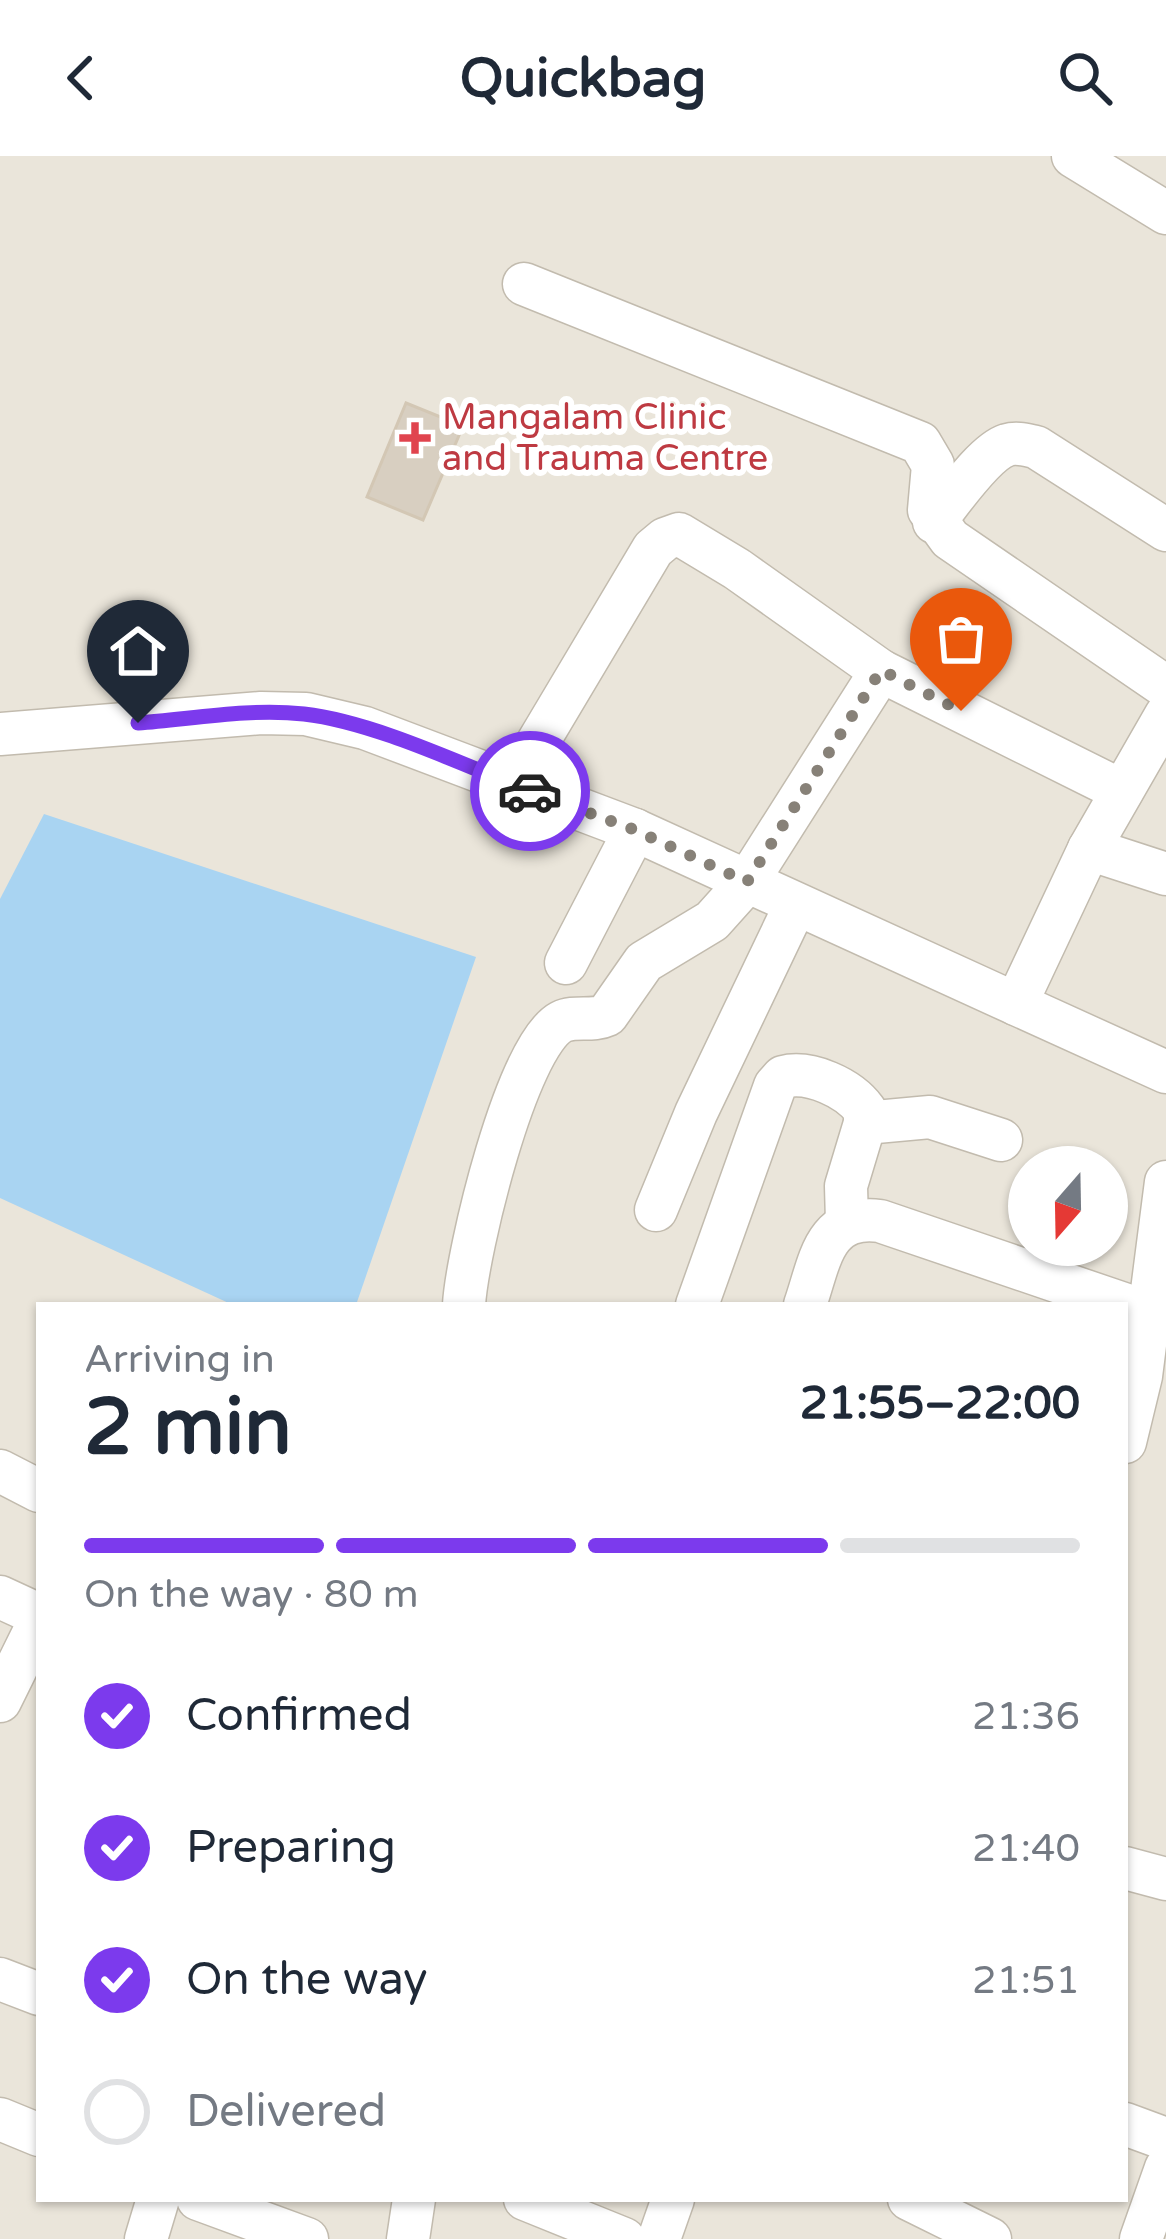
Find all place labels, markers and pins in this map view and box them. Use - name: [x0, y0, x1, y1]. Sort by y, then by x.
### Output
- place label: Mangalam Clinic and Trauma Centre: [442, 396, 768, 480]
- marker: Mangalam Clinic and Trauma Centre: [399, 422, 431, 454]
- pin: [910, 588, 1012, 711]
- pin: [87, 600, 189, 723]

